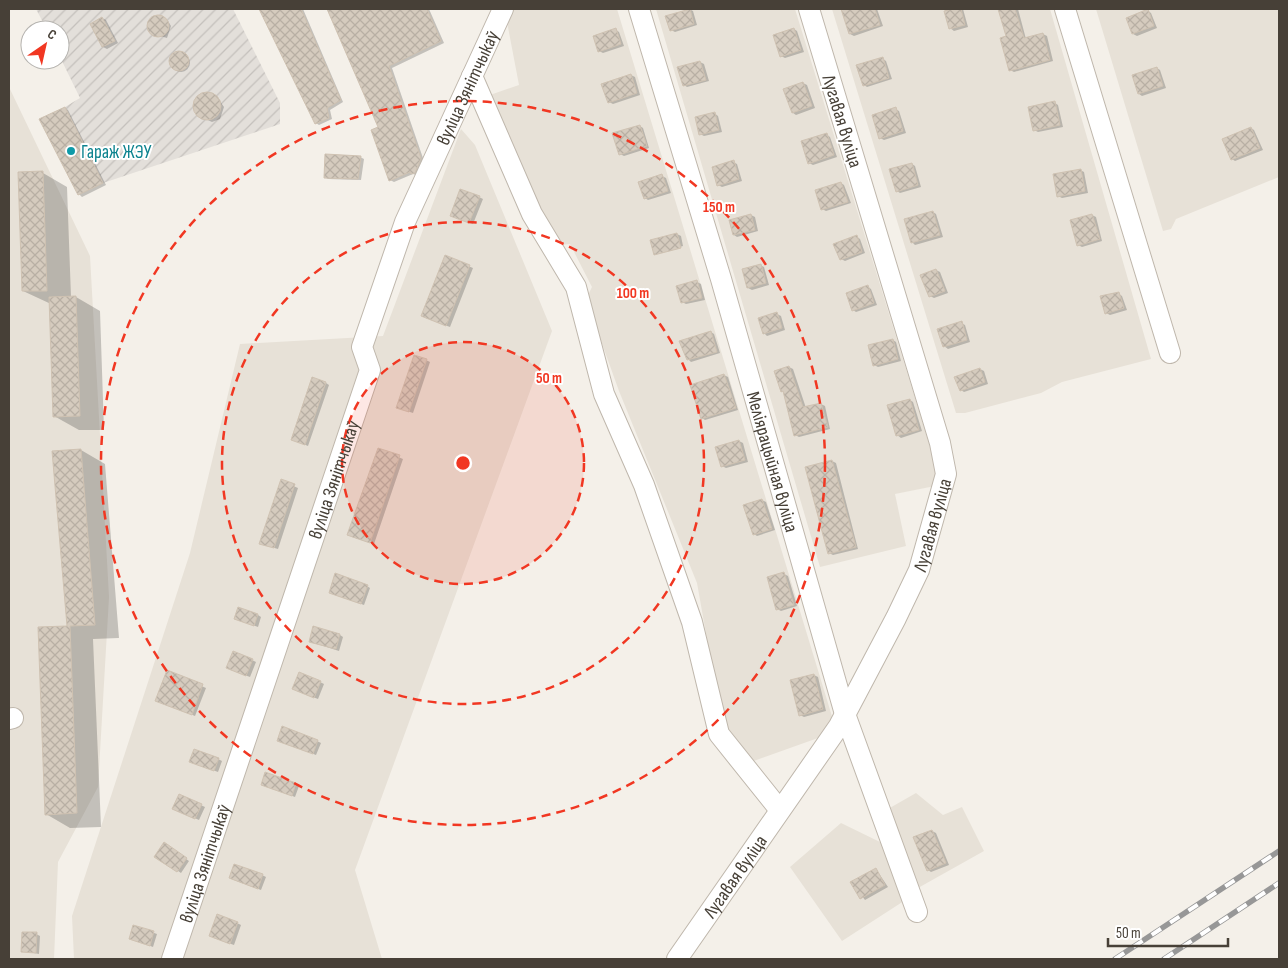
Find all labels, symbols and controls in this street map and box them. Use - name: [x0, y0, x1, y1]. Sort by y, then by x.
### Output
- north arrow: [20, 20, 70, 70]
- text: С: [44, 26, 60, 44]
- street label: вуліца Зянітчыкаў: [432, 27, 505, 149]
- street label: Лугавая вуліца: [816, 71, 867, 171]
- place label: Гараж ЖЭУ: [81, 141, 151, 164]
- marker: Гараж ЖЭУ: [65, 145, 77, 157]
- text: 150 m: [703, 198, 735, 217]
- text: 100 m: [617, 284, 649, 303]
- text: 50 m: [536, 369, 562, 388]
- street label: Меліярацыйная вуліца: [741, 389, 803, 535]
- street label: вуліца Зянітчыкаў: [304, 417, 365, 542]
- centre of rings: [454, 454, 472, 472]
- street label: Лугавая вуліца: [909, 476, 957, 575]
- street label: вуліца Зянітчыкаў: [175, 801, 236, 926]
- street label: Лугавая вуліца: [699, 831, 773, 924]
- scale bar: [1108, 916, 1228, 948]
- text: 50 m: [1116, 924, 1141, 943]

